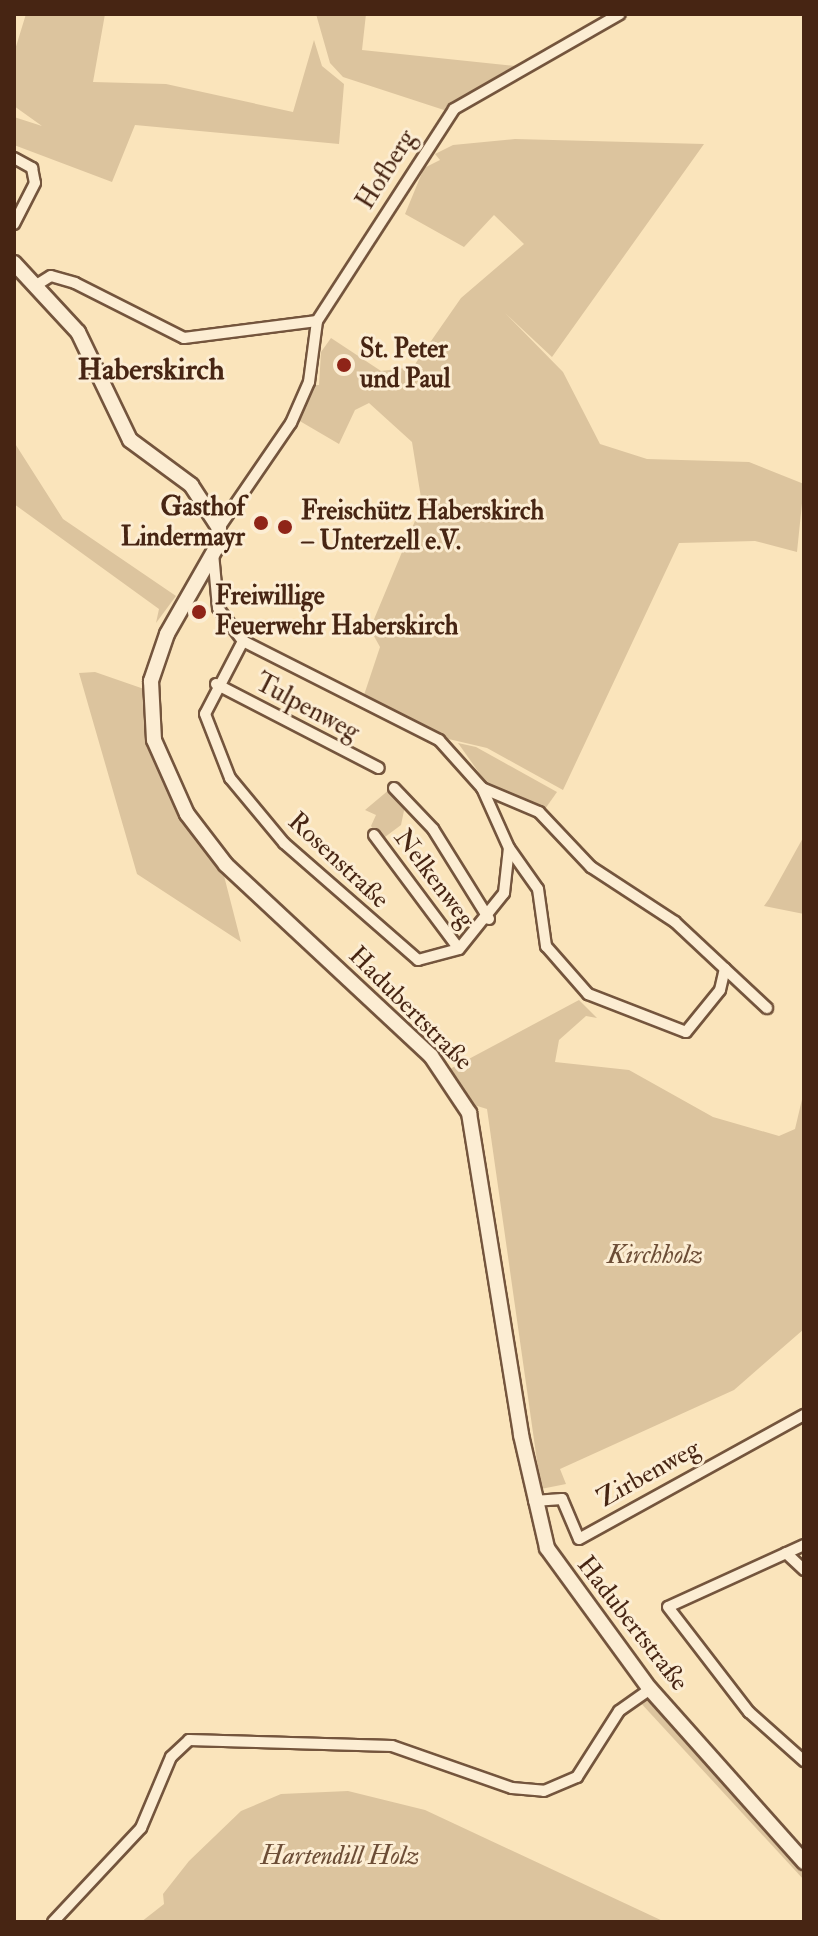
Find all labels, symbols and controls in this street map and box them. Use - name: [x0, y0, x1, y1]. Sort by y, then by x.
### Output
- street label: Hofberg: [350, 124, 424, 216]
- place label: St. Peter und Paul: [360, 334, 450, 396]
- district label: Haberskirch: [78, 352, 224, 388]
- marker: St. Peter und Paul: [335, 356, 353, 374]
- place label: Gasthof Lindermayr: [121, 492, 245, 554]
- place label: Freischütz Haberskirch – Unterzell e.V.: [301, 496, 544, 558]
- marker: Gasthof Lindermayr: [252, 514, 270, 532]
- marker: Freischütz Haberskirch – Unterzell e.V.: [276, 518, 294, 536]
- place label: Freiwillige Feuerwehr Haberskirch: [215, 581, 458, 642]
- marker: Freiwillige Feuerwehr Haberskirch: [190, 603, 208, 621]
- street label: Tulpenweg: [250, 668, 364, 748]
- street label: Rosenstraße: [281, 806, 395, 916]
- street label: Nelkenweg: [387, 823, 481, 935]
- street label: Hadubertstraße: [342, 941, 478, 1077]
- park label: Kirchholz: [607, 1240, 703, 1272]
- street label: Zirbenweg: [592, 1433, 706, 1515]
- street label: Hadubertstraße: [570, 1550, 694, 1698]
- park label: Hartendill Holz: [261, 1841, 419, 1873]

